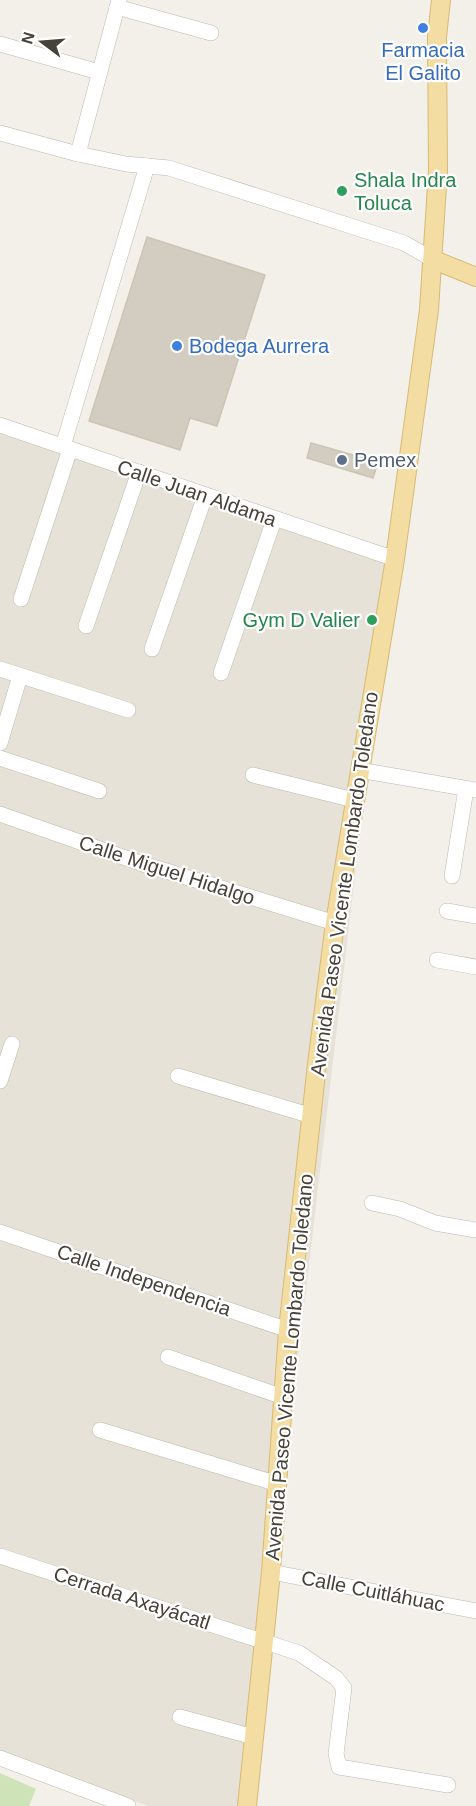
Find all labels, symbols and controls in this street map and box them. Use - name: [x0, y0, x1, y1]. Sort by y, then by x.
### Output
- north arrow: [12, 12, 72, 72]
- marker: Farmacia El Galito: [416, 21, 430, 35]
- text: N: [18, 30, 38, 46]
- place label: Farmacia El Galito: [381, 39, 466, 84]
- place label: Shala Indra Toluca: [354, 169, 457, 214]
- marker: Shala Indra Toluca: [335, 184, 349, 198]
- place label: Bodega Aurrera: [189, 335, 330, 357]
- marker: Bodega Aurrera: [170, 339, 184, 353]
- place label: Pemex: [354, 449, 416, 471]
- marker: Pemex: [335, 453, 349, 467]
- street label: Calle Juan Aldama: [115, 455, 280, 531]
- place label: Gym D Valier: [243, 609, 360, 631]
- marker: Gym D Valier: [365, 613, 379, 627]
- street label: Avenida Paseo Vicente Lombardo Toledano: [306, 690, 382, 1078]
- street label: Calle Miguel Hidalgo: [76, 831, 258, 909]
- street label: Avenida Paseo Vicente Lombardo Toledano: [261, 1173, 317, 1561]
- street label: Calle Independencia: [54, 1240, 235, 1320]
- street label: Cerrada Axayácatl: [51, 1562, 213, 1634]
- street label: Calle Cuitláhuac: [299, 1566, 447, 1616]

